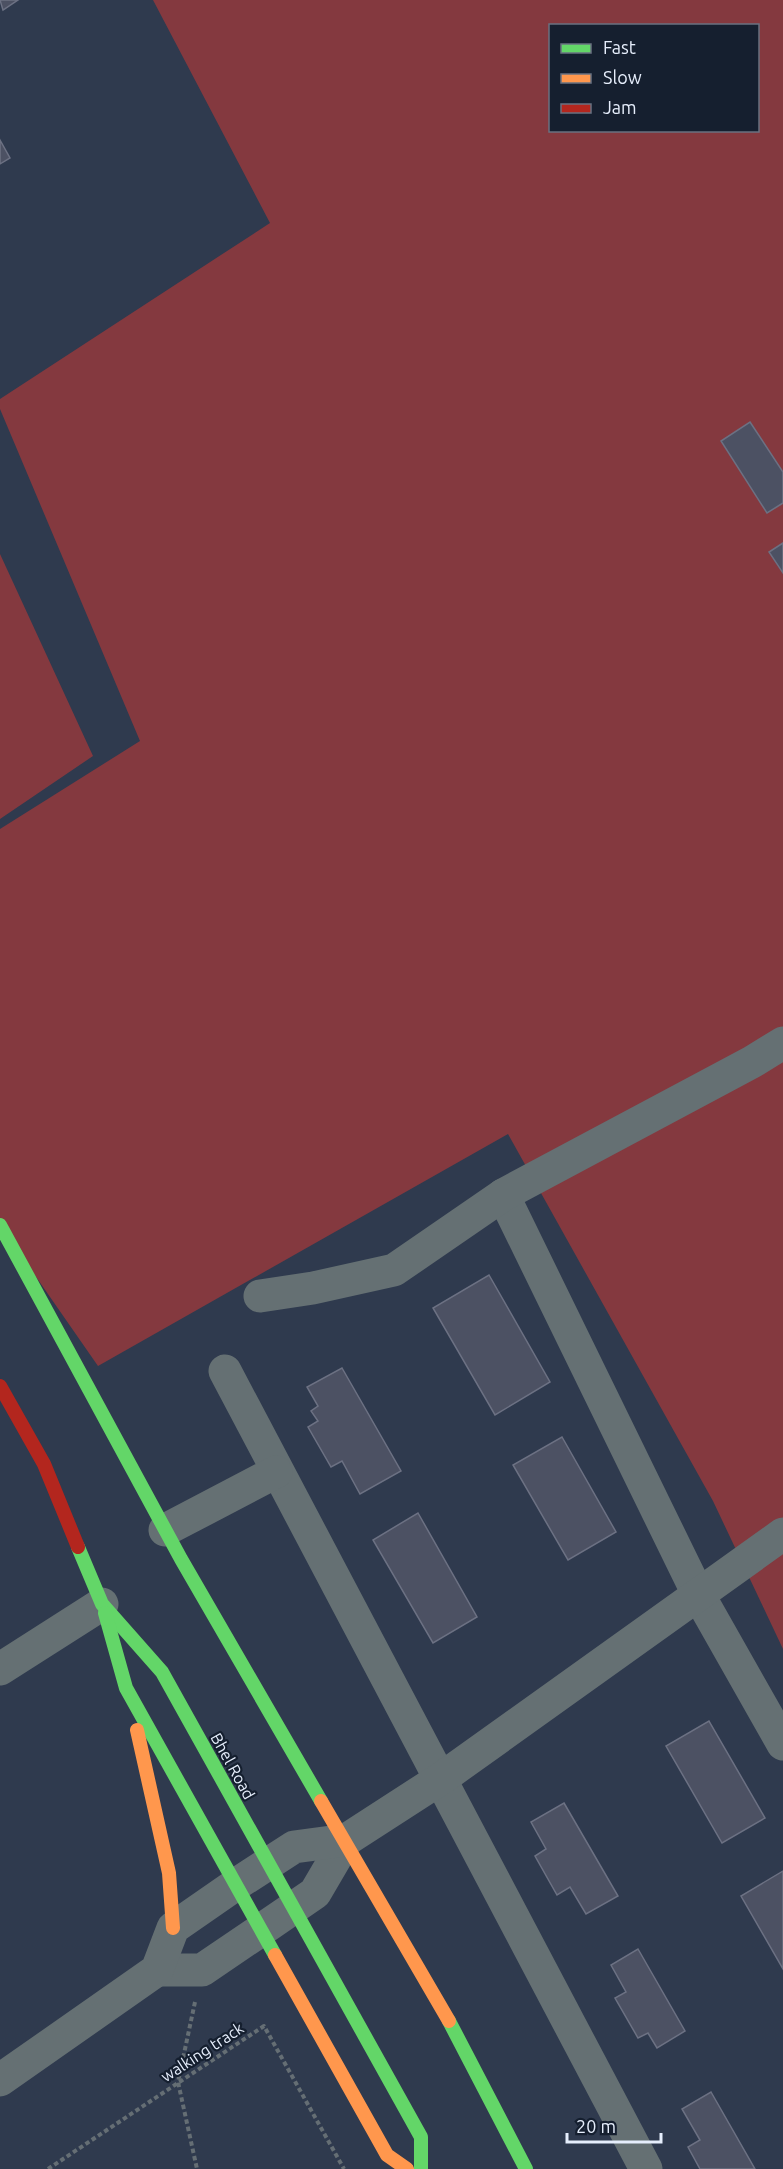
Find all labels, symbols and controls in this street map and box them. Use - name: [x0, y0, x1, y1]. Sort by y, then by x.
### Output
- legend: [549, 24, 759, 132]
- text: Fast: [603, 37, 636, 57]
- text: Slow: [603, 67, 642, 87]
- text: Jam: [603, 97, 637, 117]
- street label: Bhel Road: [207, 1730, 259, 1802]
- street label: walking track: [157, 2019, 247, 2085]
- scale bar: [567, 2106, 662, 2144]
- text: 20 m: [576, 2116, 616, 2136]

